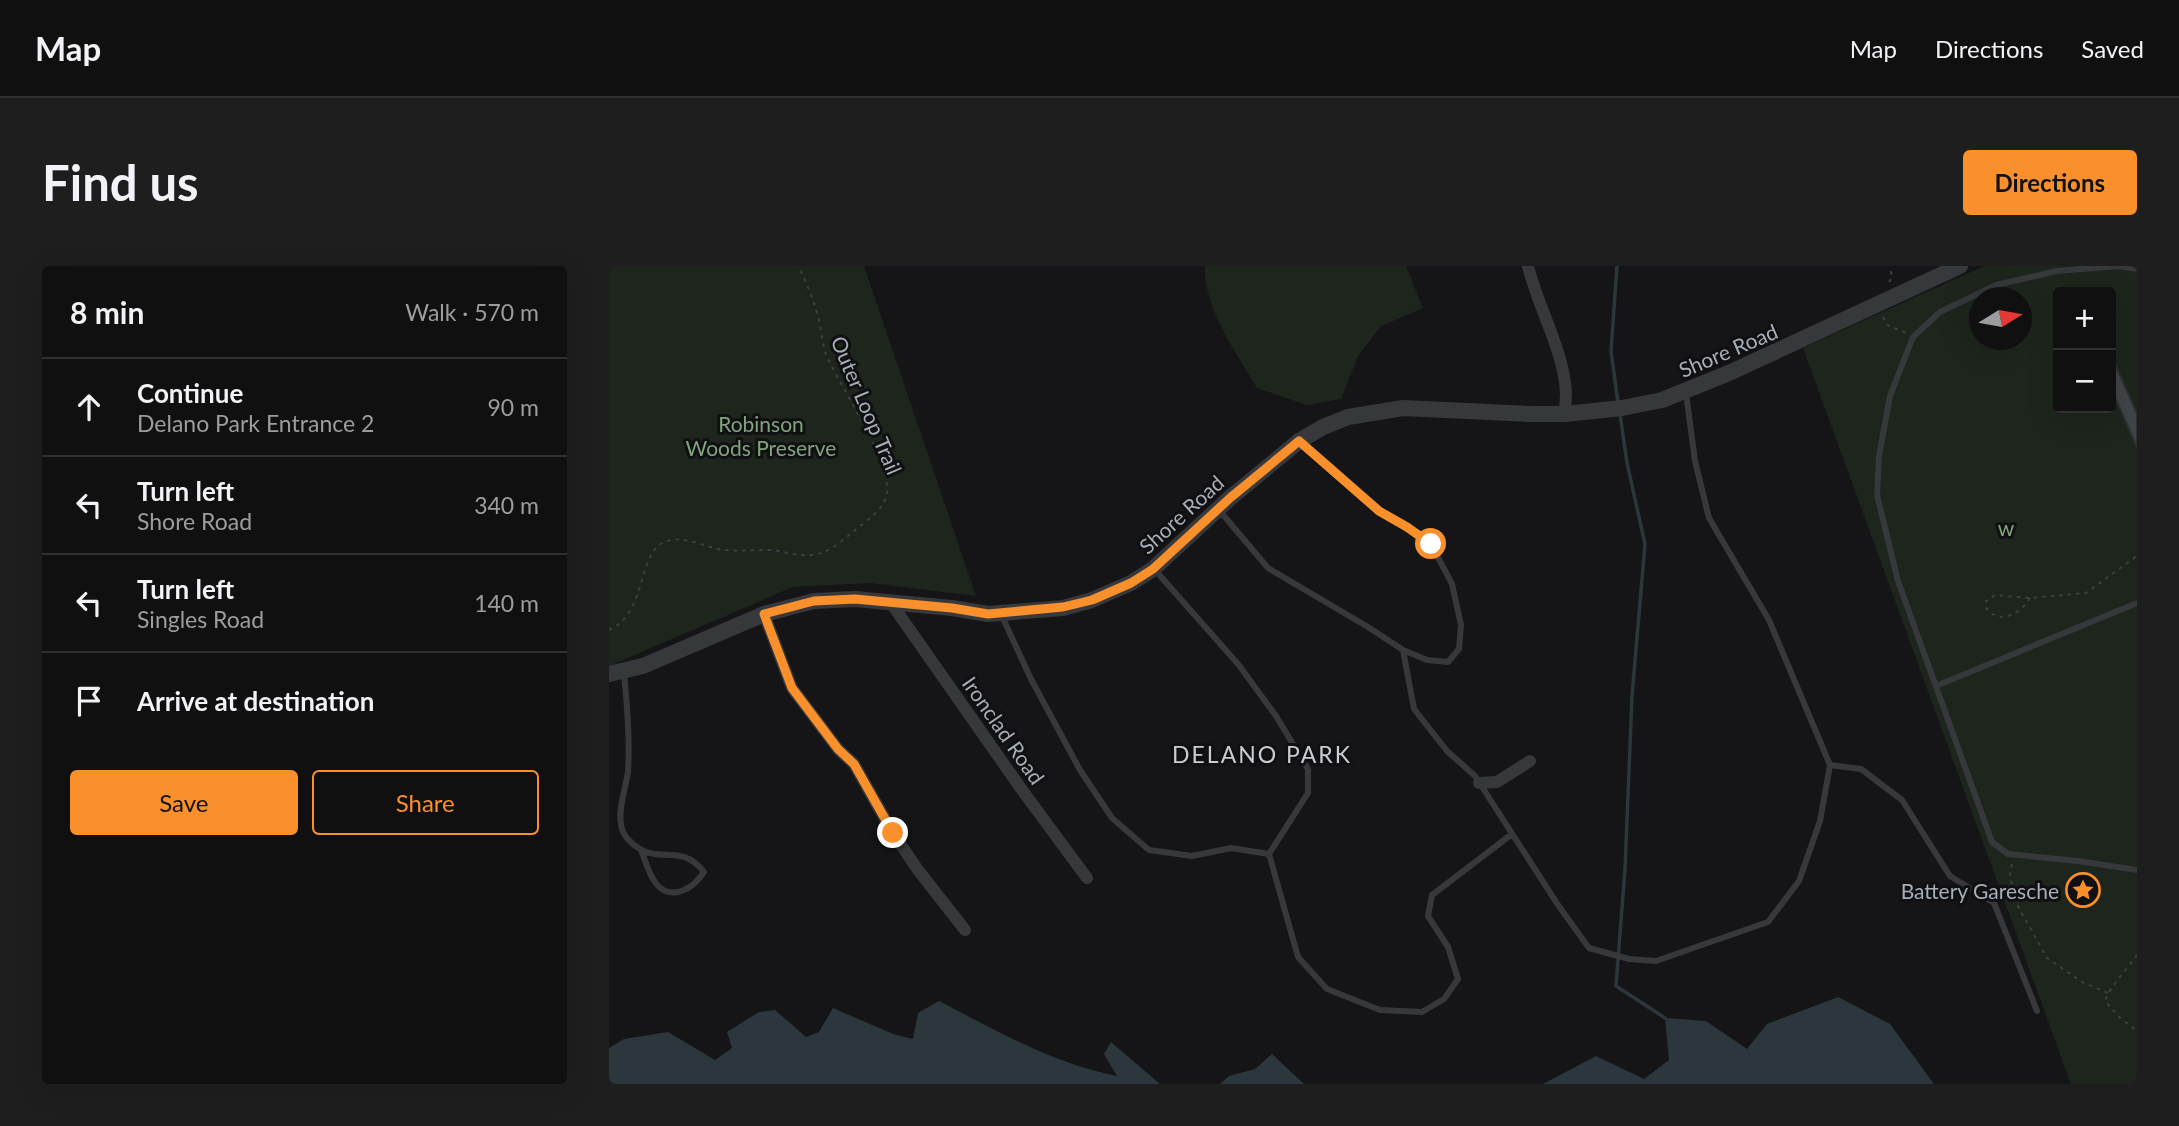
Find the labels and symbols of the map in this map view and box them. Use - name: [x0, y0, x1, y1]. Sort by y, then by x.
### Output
- north arrow: [1969, 287, 2032, 350]
- street label: Shore Road: [1675, 318, 1781, 382]
- street label: Outer Loop Trail: [827, 332, 907, 478]
- park label: Robinson Woods Preserve: [686, 411, 836, 460]
- street label: Shore Road: [1134, 470, 1228, 558]
- park label: w: [1998, 515, 2015, 540]
- route start: [1415, 528, 1446, 559]
- street label: Ironclad Road: [958, 671, 1050, 789]
- district label: DELANO PARK: [1172, 740, 1352, 768]
- route end: [877, 817, 908, 848]
- place icon: Battery Garesche: [2064, 871, 2102, 909]
- place label: Battery Garesche: [1901, 878, 2059, 903]

